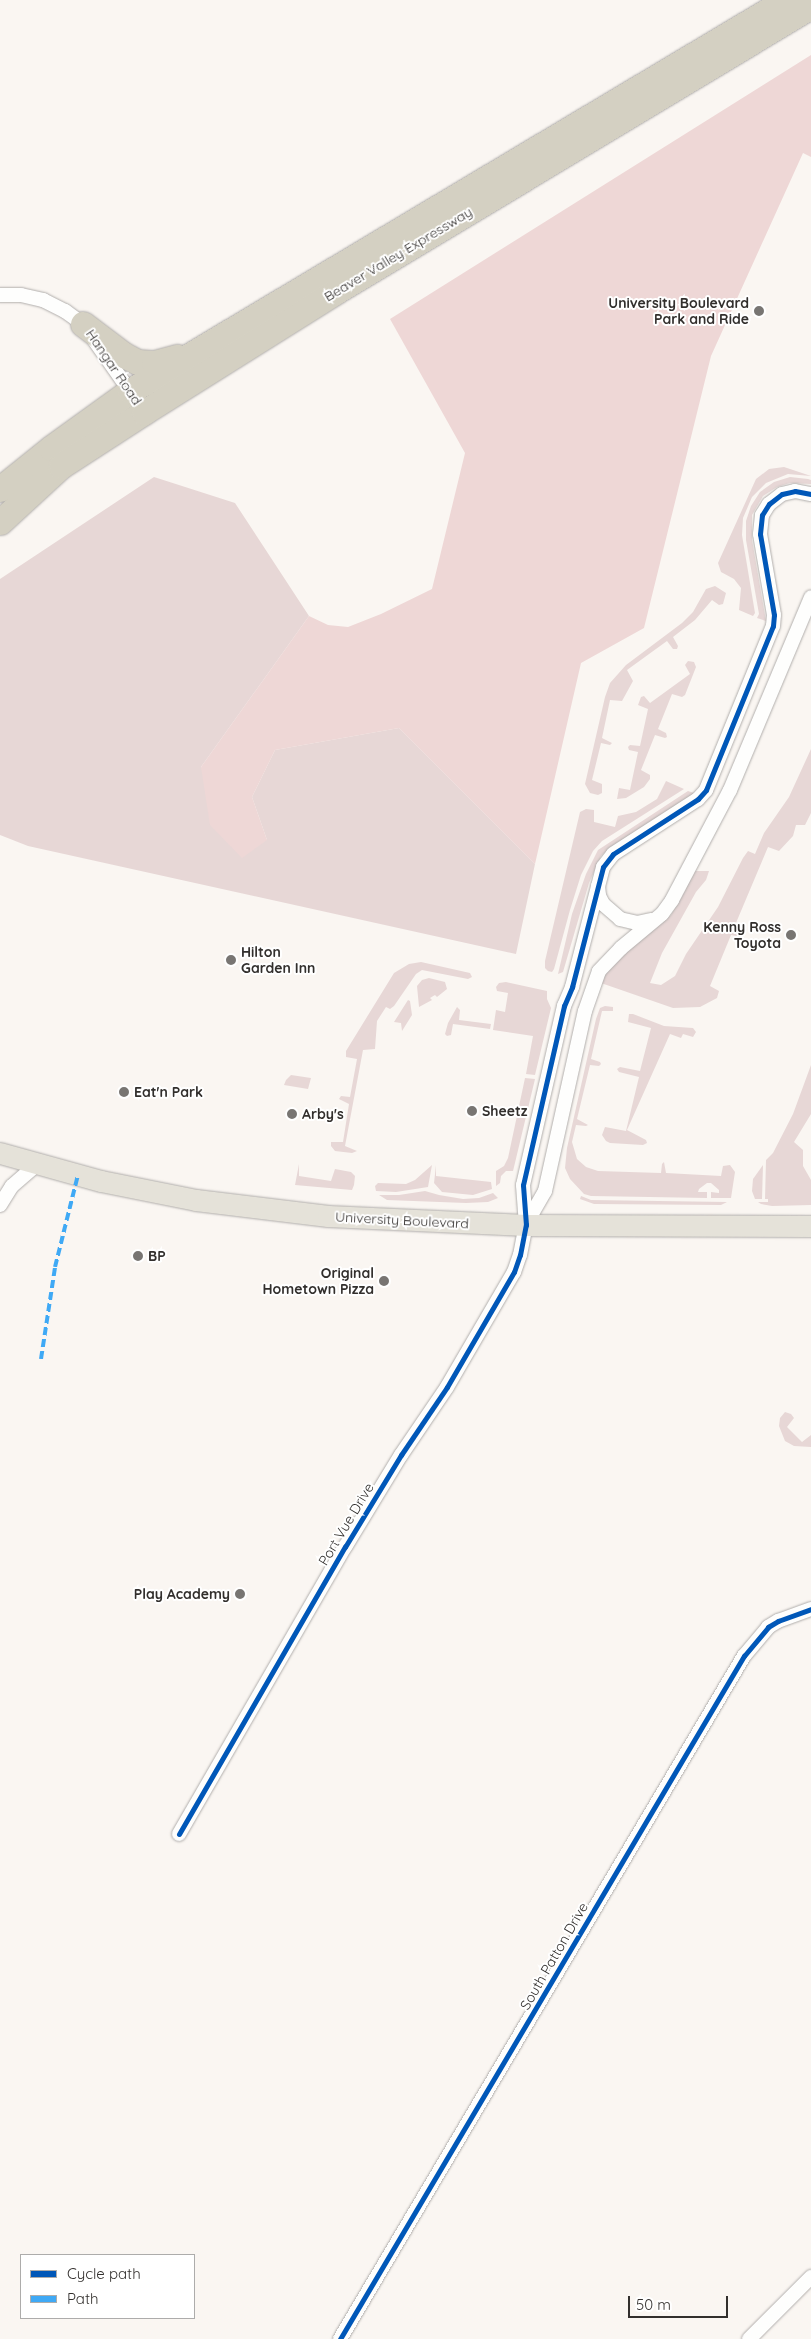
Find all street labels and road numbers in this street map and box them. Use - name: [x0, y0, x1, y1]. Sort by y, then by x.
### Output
- street label: Beaver Valley Expressway: [321, 203, 475, 305]
- street label: Hangar Road: [83, 326, 145, 408]
- street label: University Boulevard: [335, 1208, 469, 1232]
- street label: Port Vue Drive: [315, 1480, 377, 1568]
- street label: South Patton Drive: [516, 1899, 592, 2013]

